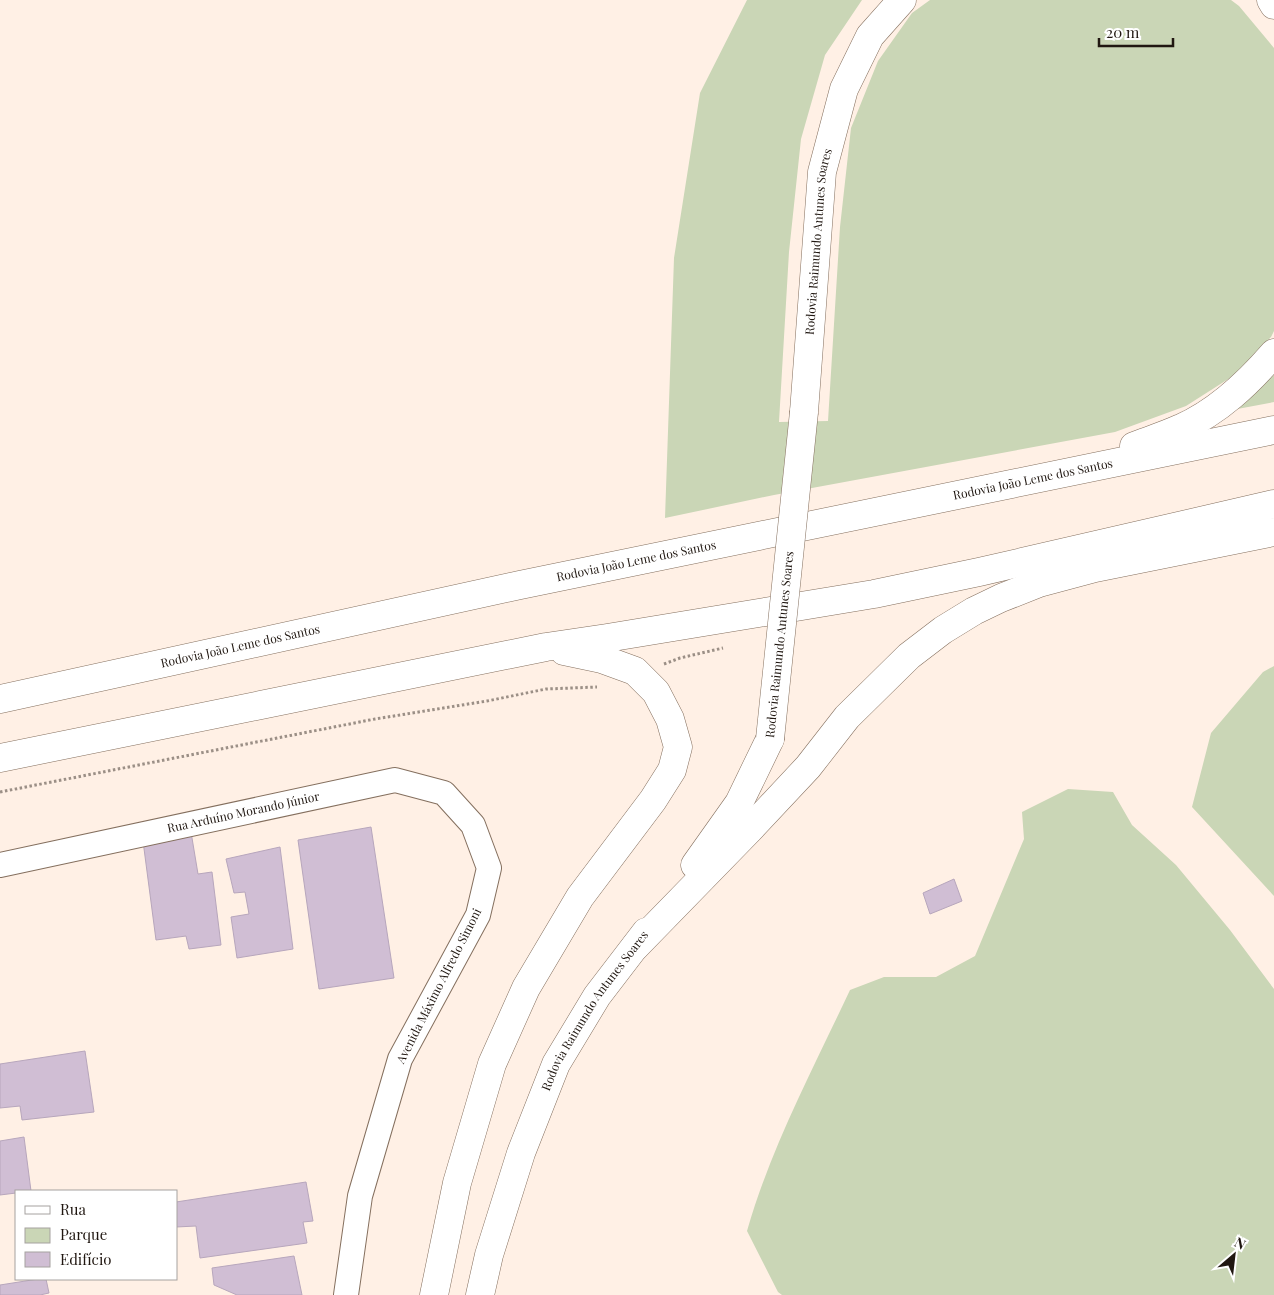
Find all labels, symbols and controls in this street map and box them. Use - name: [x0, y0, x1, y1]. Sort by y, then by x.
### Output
- scale bar: [1099, 15, 1173, 47]
- text: 20 m: [1106, 22, 1140, 42]
- street label: Rodovia Raimundo Antunes Soares: [801, 146, 835, 336]
- street label: Rodovia João Leme dos Santos: [951, 454, 1114, 503]
- street label: Rodovia João Leme dos Santos: [555, 536, 717, 584]
- street label: Rodovia Raimundo Antunes Soares: [761, 550, 796, 739]
- street label: Rodovia João Leme dos Santos: [159, 620, 321, 671]
- street label: Rua Arduíno Morando Júnior: [166, 787, 321, 836]
- street label: Avenida Máximo Alfredo Simoni: [391, 905, 485, 1067]
- street label: Rodovia Raimundo Antunes Soares: [537, 927, 651, 1093]
- legend: [15, 1190, 178, 1280]
- text: Rua: [60, 1199, 86, 1219]
- text: Parque: [60, 1224, 107, 1244]
- north arrow: [1209, 1230, 1259, 1280]
- text: N: [1231, 1232, 1249, 1254]
- text: Edifício: [60, 1249, 112, 1269]

